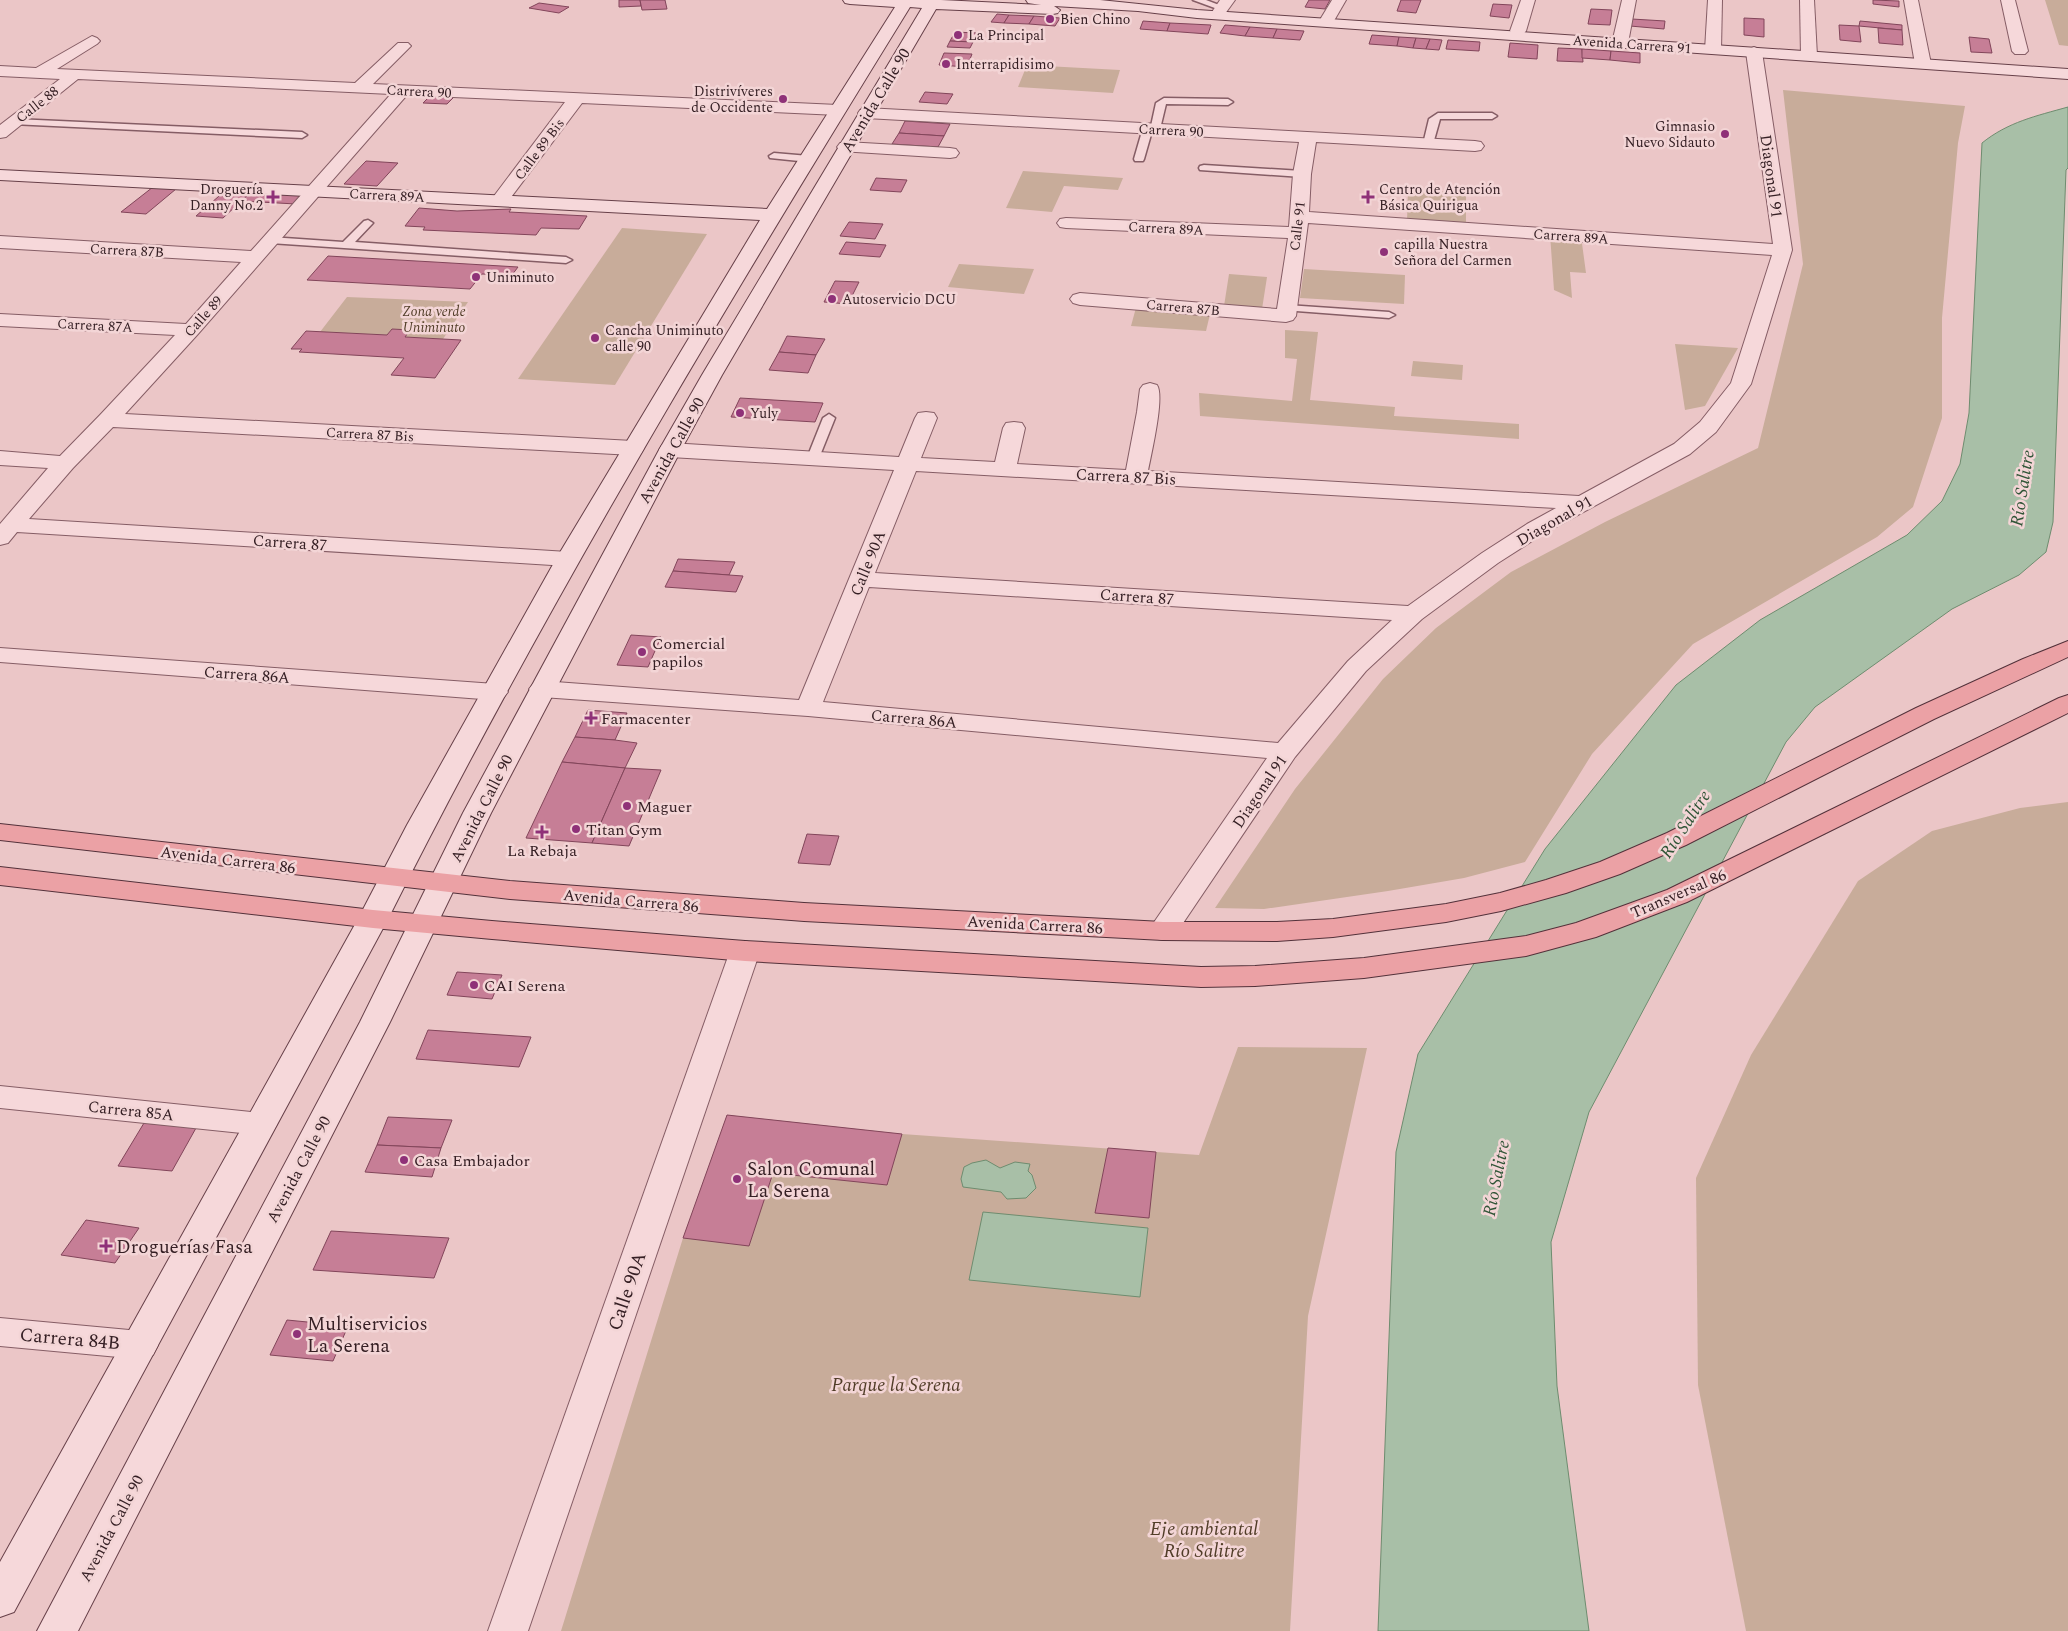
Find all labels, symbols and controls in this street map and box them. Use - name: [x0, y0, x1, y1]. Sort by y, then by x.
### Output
- place label: Bien Chino: [1060, 9, 1130, 30]
- marker: Bien Chino: [1044, 13, 1056, 25]
- place label: La Principal: [968, 25, 1044, 46]
- marker: La Principal: [952, 29, 964, 41]
- street label: Avenida Carrera 91: [1572, 30, 1692, 59]
- street label: Avenida Calle 90: [835, 44, 917, 157]
- place label: Interrapidisimo: [956, 54, 1054, 75]
- marker: Interrapidisimo: [940, 58, 952, 70]
- street label: Carrera 90: [386, 79, 452, 104]
- street label: Calle 88: [11, 81, 63, 128]
- place label: Distrivíveres de Occidente: [691, 81, 773, 118]
- marker: Distrivíveres de Occidente: [777, 93, 789, 105]
- street label: Calle 89 Bis: [509, 114, 570, 185]
- place label: Gimnasio Nuevo Sidauto: [1625, 116, 1715, 153]
- street label: Carrera 90: [1138, 118, 1204, 143]
- marker: Gimnasio Nuevo Sidauto: [1719, 128, 1731, 140]
- street label: Diagonal 91: [1753, 133, 1789, 219]
- place label: Droguería Danny No.2: [190, 179, 263, 216]
- place label: Centro de Atención Básica Quirigua: [1379, 179, 1501, 216]
- street label: Carrera 89A: [349, 183, 426, 208]
- marker: Centro de Atención Básica Quirigua: [1361, 190, 1375, 204]
- marker: Droguería Danny No.2: [267, 191, 279, 203]
- street label: Calle 91: [1284, 200, 1311, 252]
- street label: Carrera 89A: [1128, 216, 1205, 241]
- street label: Carrera 89A: [1533, 223, 1610, 250]
- place label: capilla Nuestra Señora del Carmen: [1394, 234, 1512, 271]
- street label: Carrera 87B: [89, 238, 165, 263]
- marker: capilla Nuestra Señora del Carmen: [1378, 246, 1390, 258]
- place label: Uniminuto: [486, 267, 554, 288]
- marker: Uniminuto: [470, 271, 482, 283]
- place label: Autoservicio DCU: [842, 289, 956, 310]
- street label: Calle 89: [179, 291, 228, 342]
- marker: Autoservicio DCU: [826, 293, 838, 305]
- street label: Carrera 87B: [1145, 294, 1221, 321]
- park label: Zona verde Uniminuto: [402, 301, 466, 338]
- street label: Carrera 87A: [57, 313, 134, 338]
- place label: Cancha Uniminuto calle 90: [605, 320, 724, 357]
- marker: Cancha Uniminuto calle 90: [589, 332, 601, 344]
- street label: Avenida Calle 90: [633, 393, 711, 508]
- place label: Yuly: [750, 403, 779, 424]
- marker: Yuly: [734, 407, 746, 419]
- street label: Carrera 87 Bis: [325, 422, 415, 447]
- water label: Río Salitre: [2003, 448, 2042, 528]
- street label: Carrera 87 Bis: [1075, 462, 1177, 492]
- street label: Diagonal 91: [1512, 489, 1597, 552]
- street label: Calle 90A: [844, 527, 892, 600]
- street label: Carrera 87: [252, 528, 328, 558]
- street label: Carrera 87: [1099, 582, 1175, 612]
- place label: Comercial papilos: [652, 632, 725, 674]
- marker: Comercial papilos: [636, 646, 648, 658]
- street label: Carrera 86A: [203, 660, 291, 690]
- street label: Carrera 86A: [870, 703, 958, 735]
- place label: Farmacenter: [601, 707, 691, 731]
- marker: Farmacenter: [585, 712, 597, 724]
- street label: Avenida Calle 90: [444, 750, 519, 867]
- street label: Diagonal 91: [1226, 750, 1293, 833]
- water label: Río Salitre: [1653, 785, 1718, 864]
- place label: Maguer: [637, 795, 692, 819]
- marker: Maguer: [621, 800, 633, 812]
- place label: Titan Gym: [586, 818, 663, 842]
- marker: Titan Gym: [570, 823, 582, 835]
- marker: La Rebaja: [536, 826, 548, 838]
- place label: La Rebaja: [507, 839, 577, 863]
- street label: Avenida Carrera 86: [159, 840, 297, 880]
- street label: Transversal 86: [1627, 863, 1730, 925]
- street label: Avenida Carrera 86: [562, 883, 700, 919]
- street label: Avenida Carrera 86: [966, 909, 1103, 941]
- place label: CAI Serena: [484, 974, 565, 998]
- marker: CAI Serena: [468, 979, 480, 991]
- street label: Carrera 85A: [87, 1095, 175, 1127]
- street label: Avenida Calle 90: [261, 1112, 337, 1227]
- water label: Río Salitre: [1476, 1138, 1517, 1218]
- place label: Casa Embajador: [414, 1149, 530, 1173]
- marker: Casa Embajador: [398, 1154, 410, 1166]
- place label: Salon Comunal La Serena: [747, 1155, 875, 1206]
- marker: Salon Comunal La Serena: [731, 1173, 743, 1185]
- place label: Droguerías Fasa: [116, 1233, 253, 1262]
- marker: Droguerías Fasa: [100, 1240, 112, 1252]
- street label: Calle 90A: [600, 1248, 654, 1335]
- place label: Multiservicios La Serena: [307, 1310, 428, 1361]
- street label: Carrera 84B: [18, 1321, 121, 1358]
- marker: Multiservicios La Serena: [291, 1328, 303, 1340]
- park label: Parque la Serena: [831, 1371, 961, 1400]
- street label: Avenida Calle 90: [74, 1471, 150, 1586]
- park label: Eje ambiental Río Salitre: [1150, 1515, 1258, 1566]

